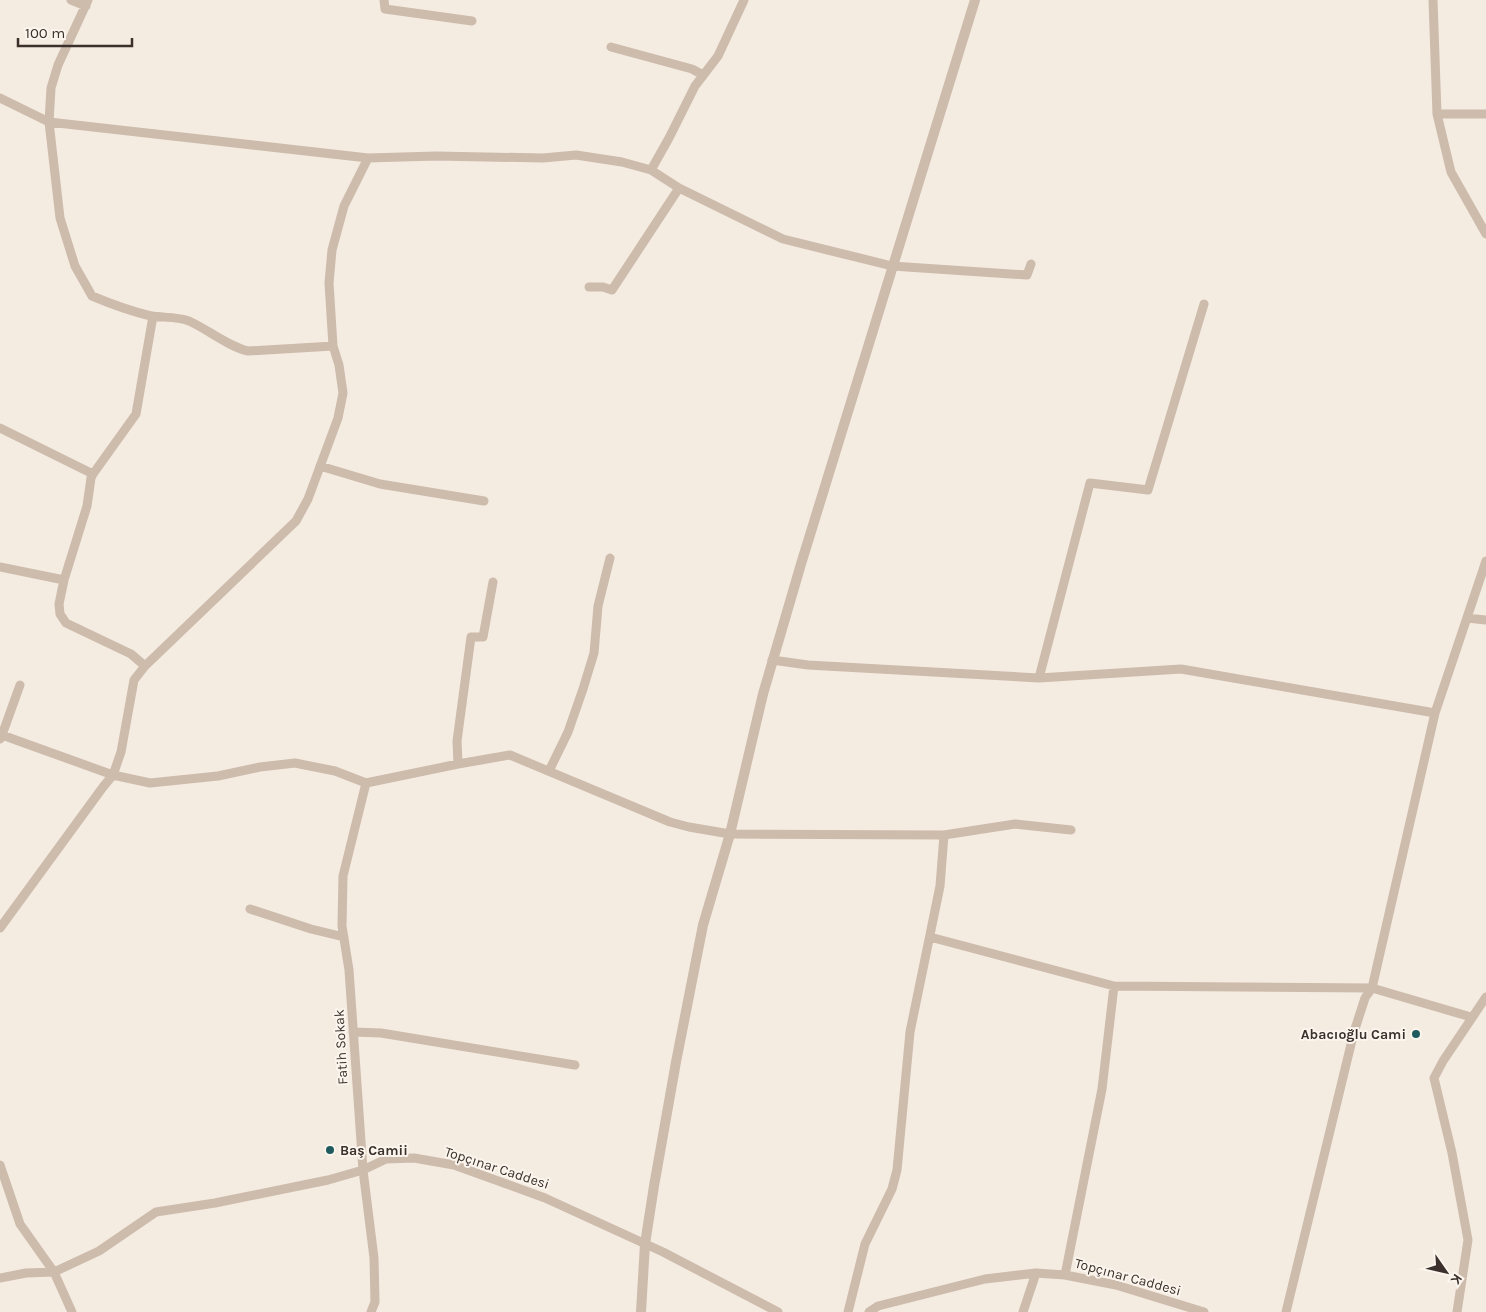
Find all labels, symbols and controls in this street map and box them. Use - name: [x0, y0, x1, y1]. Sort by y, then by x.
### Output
- scale bar: [18, 15, 131, 47]
- text: 100 m: [25, 24, 65, 42]
- street label: Fatih Sokak: [331, 1009, 351, 1085]
- place label: Abacıoğlu Cami: [1301, 1026, 1406, 1043]
- marker: Abacıoğlu Cami: [1410, 1028, 1422, 1040]
- place label: Baş Camii: [340, 1142, 408, 1159]
- street label: Topçınar Caddesi: [442, 1143, 552, 1193]
- marker: Baş Camii: [324, 1144, 336, 1156]
- north arrow: [1421, 1247, 1471, 1297]
- street label: Topçınar Caddesi: [1073, 1255, 1183, 1299]
- text: K: [1446, 1270, 1466, 1288]

